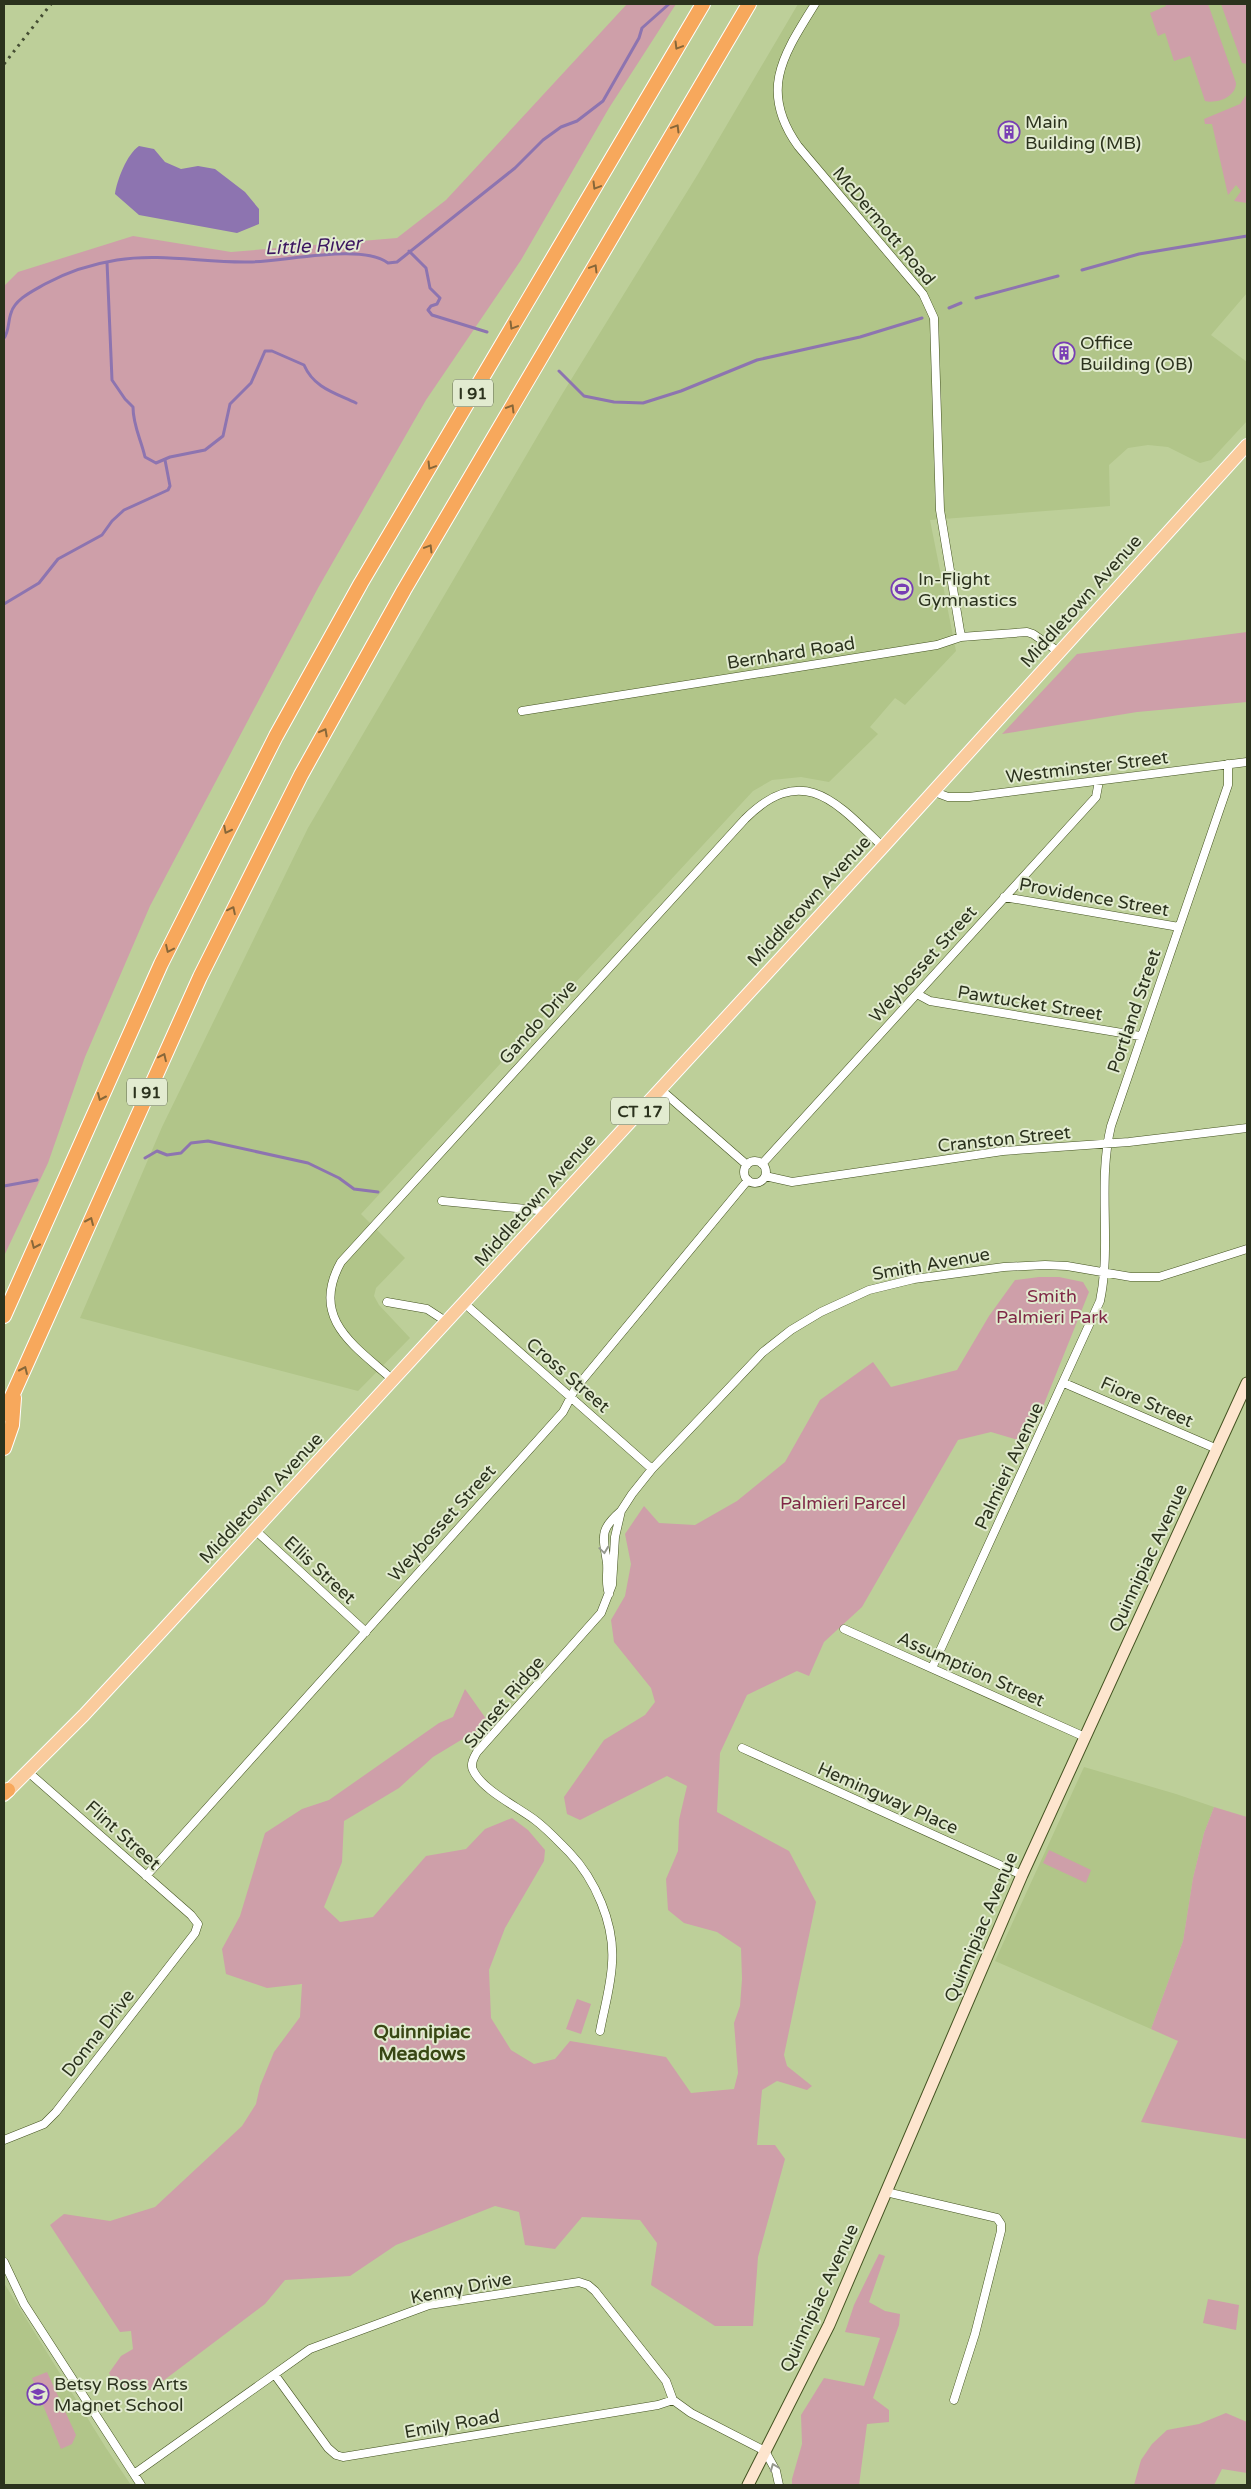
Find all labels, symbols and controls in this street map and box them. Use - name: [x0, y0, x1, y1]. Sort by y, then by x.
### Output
- one-way arrow: [675, 40, 685, 49]
- place label: Main Building (MB): [1025, 111, 1141, 154]
- building icon: Main Building (MB): [997, 120, 1021, 144]
- one-way arrow: [670, 124, 680, 133]
- street label: McDermott Road: [828, 162, 940, 290]
- one-way arrow: [592, 180, 602, 189]
- water label: Little River: [264, 232, 365, 260]
- one-way arrow: [587, 264, 597, 273]
- one-way arrow: [510, 320, 520, 329]
- place label: Office Building (OB): [1080, 332, 1193, 375]
- building icon: Office Building (OB): [1052, 341, 1076, 365]
- road number: I 91: [453, 379, 493, 406]
- one-way arrow: [505, 404, 515, 413]
- one-way arrow: [427, 460, 437, 469]
- street label: Middletown Avenue: [1016, 530, 1146, 672]
- one-way arrow: [422, 544, 432, 553]
- place label: In-Flight Gymnastics: [918, 568, 1017, 611]
- sports icon: In-Flight Gymnastics: [890, 577, 914, 601]
- street label: Bernhard Road: [725, 632, 857, 674]
- one-way arrow: [318, 728, 328, 737]
- street label: Westminster Street: [1005, 746, 1170, 788]
- one-way arrow: [223, 824, 233, 833]
- street label: Middletown Avenue: [743, 831, 875, 971]
- street label: Providence Street: [1017, 873, 1171, 921]
- street label: Weybosset Street: [865, 901, 981, 1027]
- one-way arrow: [226, 906, 236, 915]
- one-way arrow: [164, 944, 175, 953]
- street label: Portland Street: [1103, 946, 1166, 1076]
- street label: Gando Drive: [494, 975, 582, 1069]
- street label: Pawtucket Street: [956, 981, 1104, 1025]
- one-way arrow: [157, 1053, 167, 1062]
- road number: I 91: [127, 1078, 167, 1106]
- one-way arrow: [97, 1092, 108, 1101]
- road number: CT 17: [611, 1098, 669, 1124]
- street label: Cranston Street: [936, 1121, 1072, 1157]
- street label: Middletown Avenue: [470, 1129, 600, 1271]
- one-way arrow: [83, 1217, 94, 1226]
- one-way arrow: [31, 1240, 42, 1249]
- street label: Smith Avenue: [871, 1243, 991, 1285]
- park label: Smith Palmieri Park: [996, 1285, 1108, 1328]
- street label: Cross Street: [522, 1333, 614, 1417]
- one-way arrow: [17, 1366, 28, 1375]
- street label: Fiore Street: [1097, 1372, 1197, 1432]
- street label: Palmieri Avenue: [970, 1399, 1048, 1533]
- street label: Middletown Avenue: [195, 1428, 327, 1568]
- street label: Weybosset Street: [384, 1460, 500, 1586]
- street label: Quinnipiac Avenue: [1104, 1480, 1192, 1636]
- park label: Palmieri Parcel: [780, 1492, 906, 1514]
- street label: Ellis Street: [280, 1531, 360, 1609]
- one-way arrow: [598, 1546, 609, 1554]
- street label: Assumption Street: [894, 1627, 1048, 1711]
- street label: Sunset Ridge: [459, 1651, 549, 1753]
- street label: Hemingway Place: [814, 1757, 962, 1839]
- street label: Flint Street: [81, 1796, 165, 1875]
- street label: Quinnipiac Avenue: [939, 1849, 1023, 2005]
- street label: Donna Drive: [57, 1985, 139, 2081]
- district label: Quinnipiac Meadows: [374, 2021, 470, 2065]
- street label: Quinnipiac Avenue: [775, 2220, 863, 2376]
- street label: Kenny Drive: [408, 2267, 514, 2309]
- place label: Betsy Ross Arts Magnet School: [54, 2373, 188, 2416]
- school or university icon: Betsy Ross Arts Magnet School: [26, 2382, 50, 2406]
- street label: Emily Road: [403, 2405, 501, 2443]
- one-way arrow: [770, 2463, 780, 2472]

